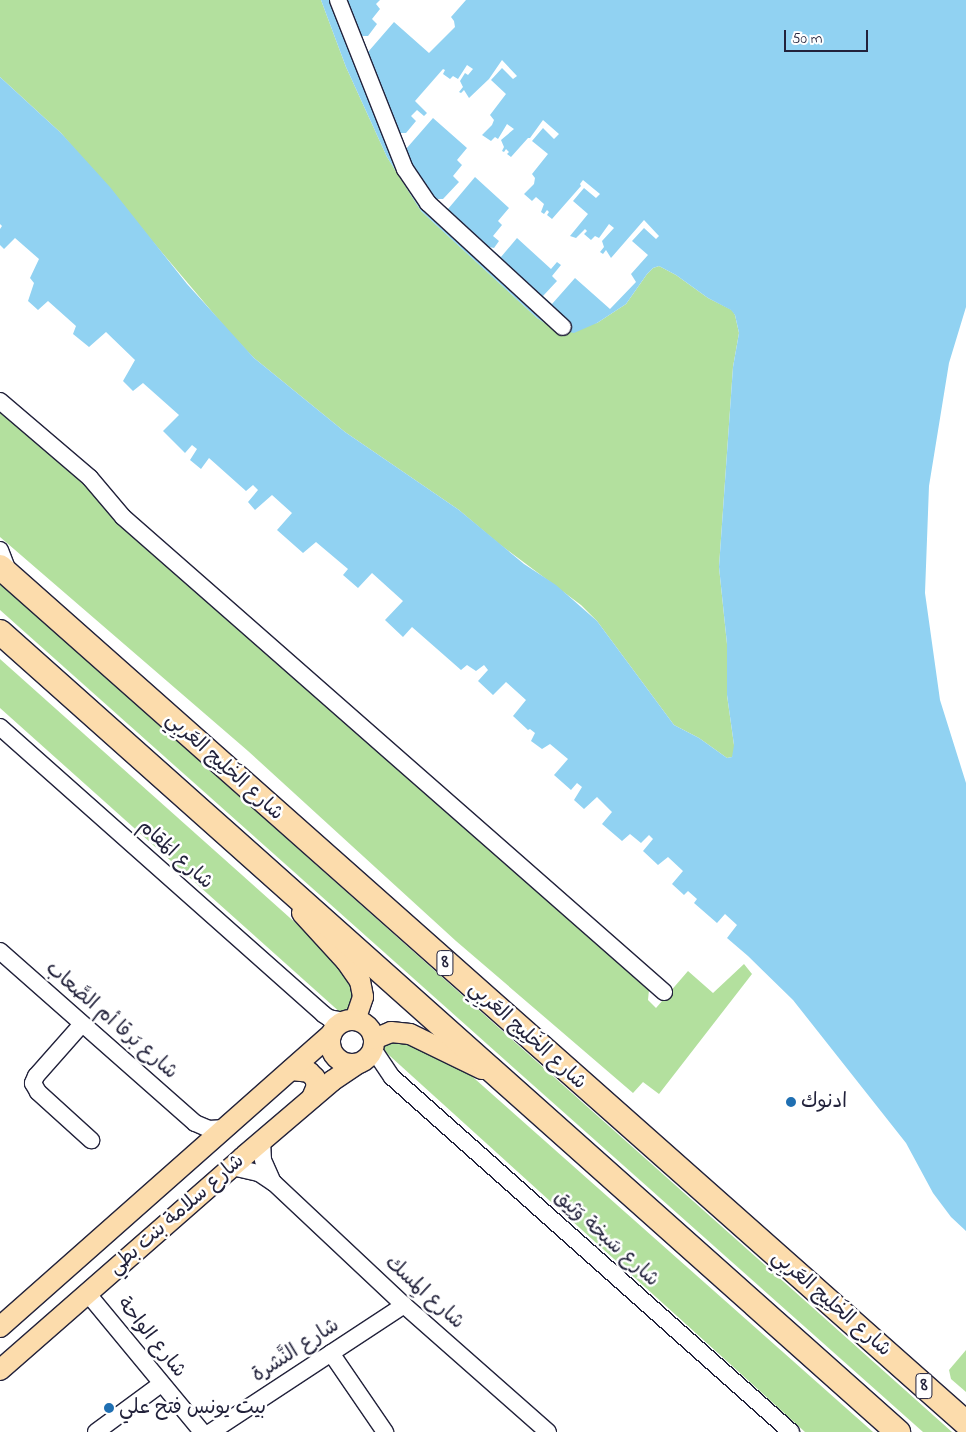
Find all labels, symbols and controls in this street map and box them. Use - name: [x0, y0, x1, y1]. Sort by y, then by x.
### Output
- scale bar: [786, 20, 870, 52]
- text: 50 m: [792, 28, 822, 50]
- street label: شارع الخَلِيج العَربِي: [160, 708, 288, 826]
- street label: شارع المَقام: [132, 815, 218, 895]
- road number: 8: [436, 946, 454, 980]
- street label: شارع بَرقا أم الصَّعاب: [40, 957, 182, 1085]
- street label: شارع الخَلِيج العَربِي: [463, 977, 591, 1095]
- place label: ادنوك: [801, 1090, 847, 1114]
- marker: ادنوك: [785, 1096, 797, 1108]
- street label: شارع سلامة بنت بطي: [104, 1150, 250, 1280]
- street label: شارع سَبخة وَثِيق: [549, 1186, 663, 1292]
- street label: شارع الخَلِيج العَربِي: [766, 1246, 896, 1362]
- street label: شارع المِسك: [379, 1251, 469, 1335]
- street label: شارع الواحة: [111, 1293, 191, 1383]
- street label: شارع النَّشرة: [248, 1314, 344, 1388]
- road number: 8: [915, 1370, 933, 1402]
- place label: بيت يونس فتح علي: [119, 1396, 266, 1420]
- marker: بيت يونس فتح علي: [103, 1402, 115, 1414]

